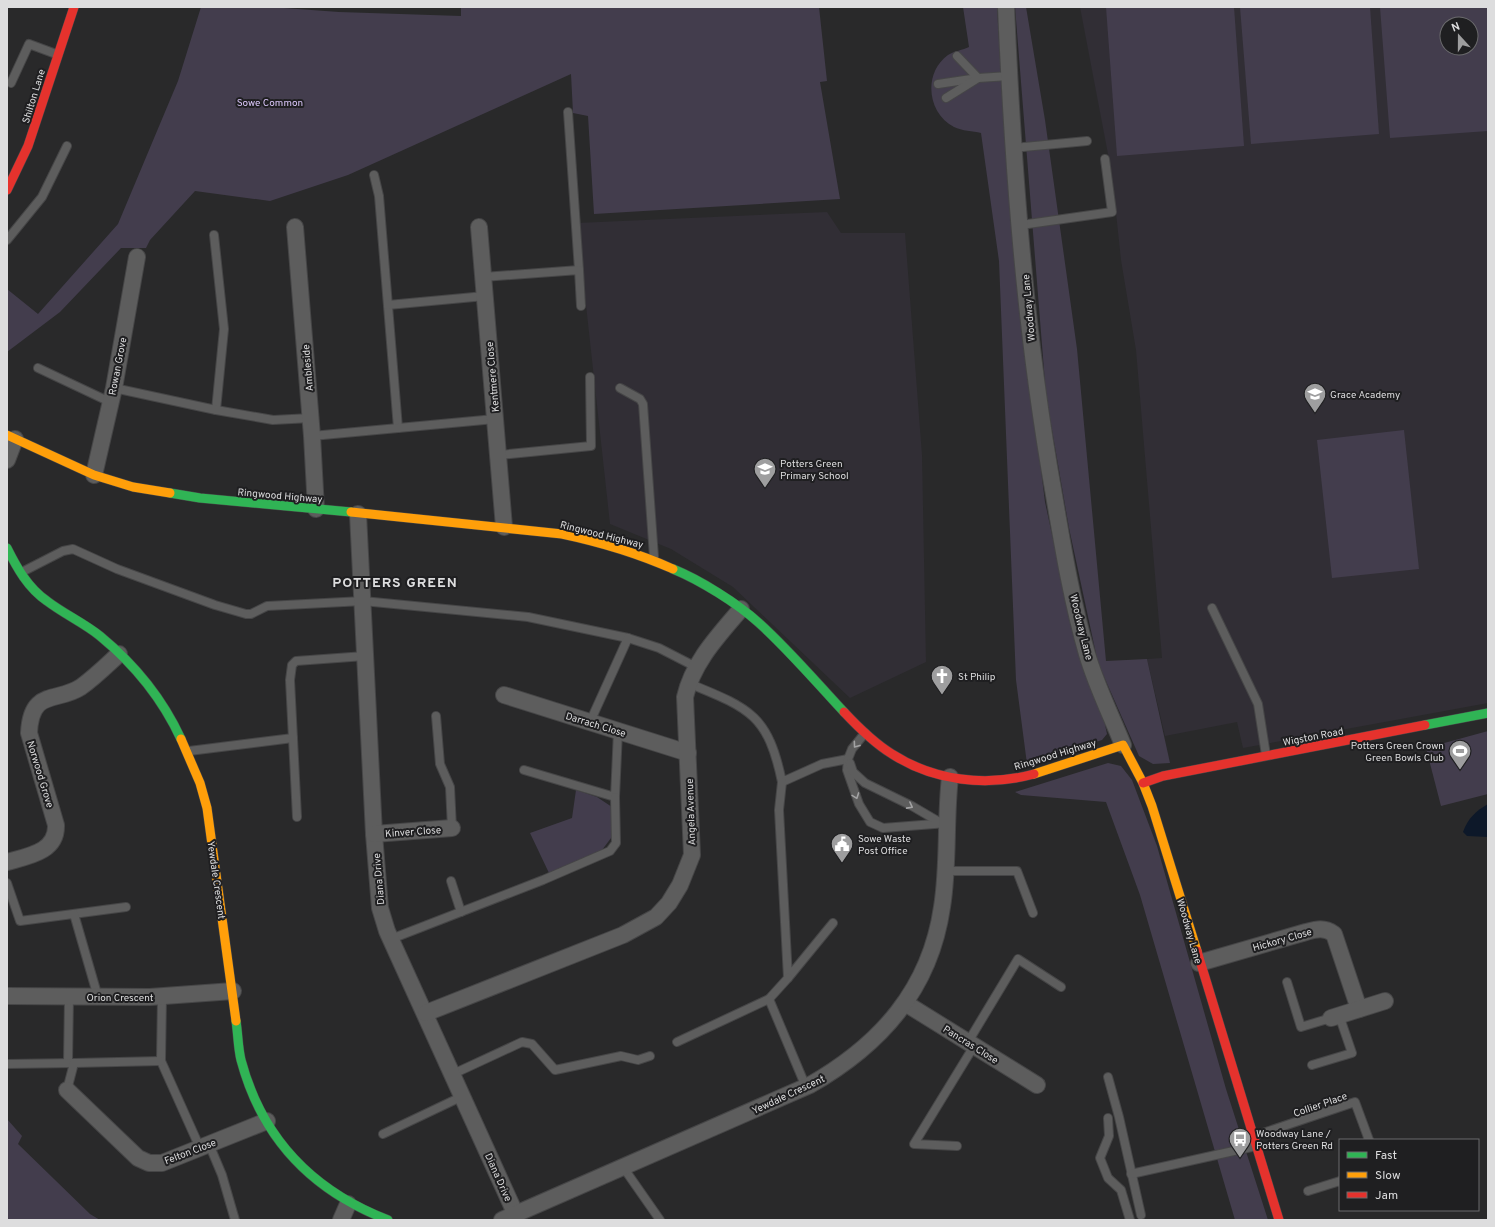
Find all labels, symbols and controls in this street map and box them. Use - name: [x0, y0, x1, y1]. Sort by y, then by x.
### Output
- north arrow: [1439, 16, 1479, 56]
- text: N: [1450, 20, 1462, 36]
- street label: Shilton Lane: [20, 68, 49, 125]
- park label: Sowe Common: [237, 97, 303, 110]
- street label: Woodway Lane: [1020, 274, 1039, 342]
- street label: Rowan Grove: [106, 336, 130, 396]
- street label: Kentmere Close: [484, 341, 503, 413]
- street label: Ambleside: [300, 344, 317, 392]
- school or university icon: Grace Academy: [1302, 381, 1328, 414]
- place label: Grace Academy: [1330, 389, 1400, 402]
- school or university icon: Potters Green Primary School: [752, 456, 778, 489]
- place label: Potters Green Primary School: [780, 458, 849, 483]
- street label: Ringwood Highway: [237, 486, 323, 507]
- street label: Ringwood Highway: [559, 519, 645, 552]
- district label: POTTERS GREEN: [332, 575, 458, 592]
- street label: Woodway Lane: [1066, 593, 1095, 662]
- church icon: St Philip: [929, 663, 955, 696]
- place label: St Philip: [958, 671, 996, 684]
- street label: Darrach Close: [564, 710, 627, 741]
- street label: Wigston Road: [1282, 725, 1345, 750]
- street label: Ringwood Highway: [1013, 737, 1098, 774]
- sports icon: Potters Green Crown Green Bowls Club: [1447, 738, 1473, 771]
- street label: Norwood Grove: [23, 739, 56, 810]
- place label: Potters Green Crown Green Bowls Club: [1351, 740, 1444, 765]
- one-way arrow: [853, 741, 860, 748]
- street label: Angela Avenue: [684, 778, 699, 846]
- one-way arrow: [852, 792, 860, 799]
- one-way arrow: [906, 801, 913, 808]
- street label: Kinver Close: [385, 824, 442, 841]
- public building icon: Sowe Waste Post Office: [829, 831, 855, 864]
- place label: Sowe Waste Post Office: [858, 833, 911, 858]
- street label: Yewdale Crescent: [204, 840, 227, 920]
- street label: Diana Drive: [371, 853, 388, 905]
- street label: Woodway Lane: [1173, 897, 1204, 966]
- street label: Hickory Close: [1251, 926, 1314, 955]
- street label: Orion Crescent: [86, 992, 154, 1005]
- street label: Pancras Close: [940, 1023, 1000, 1067]
- street label: Yewdale Crescent: [750, 1073, 827, 1118]
- street label: Collier Place: [1292, 1090, 1349, 1121]
- bus stop icon: Woodway Lane / Potters Green Rd: [1227, 1126, 1253, 1159]
- place label: Woodway Lane / Potters Green Rd: [1256, 1128, 1333, 1153]
- street label: Felton Close: [163, 1137, 218, 1168]
- legend: [1339, 1139, 1479, 1211]
- text: Fast: [1375, 1148, 1397, 1164]
- street label: Diana Drive: [481, 1151, 514, 1204]
- text: Slow: [1375, 1168, 1401, 1184]
- text: Jam: [1375, 1188, 1398, 1204]

